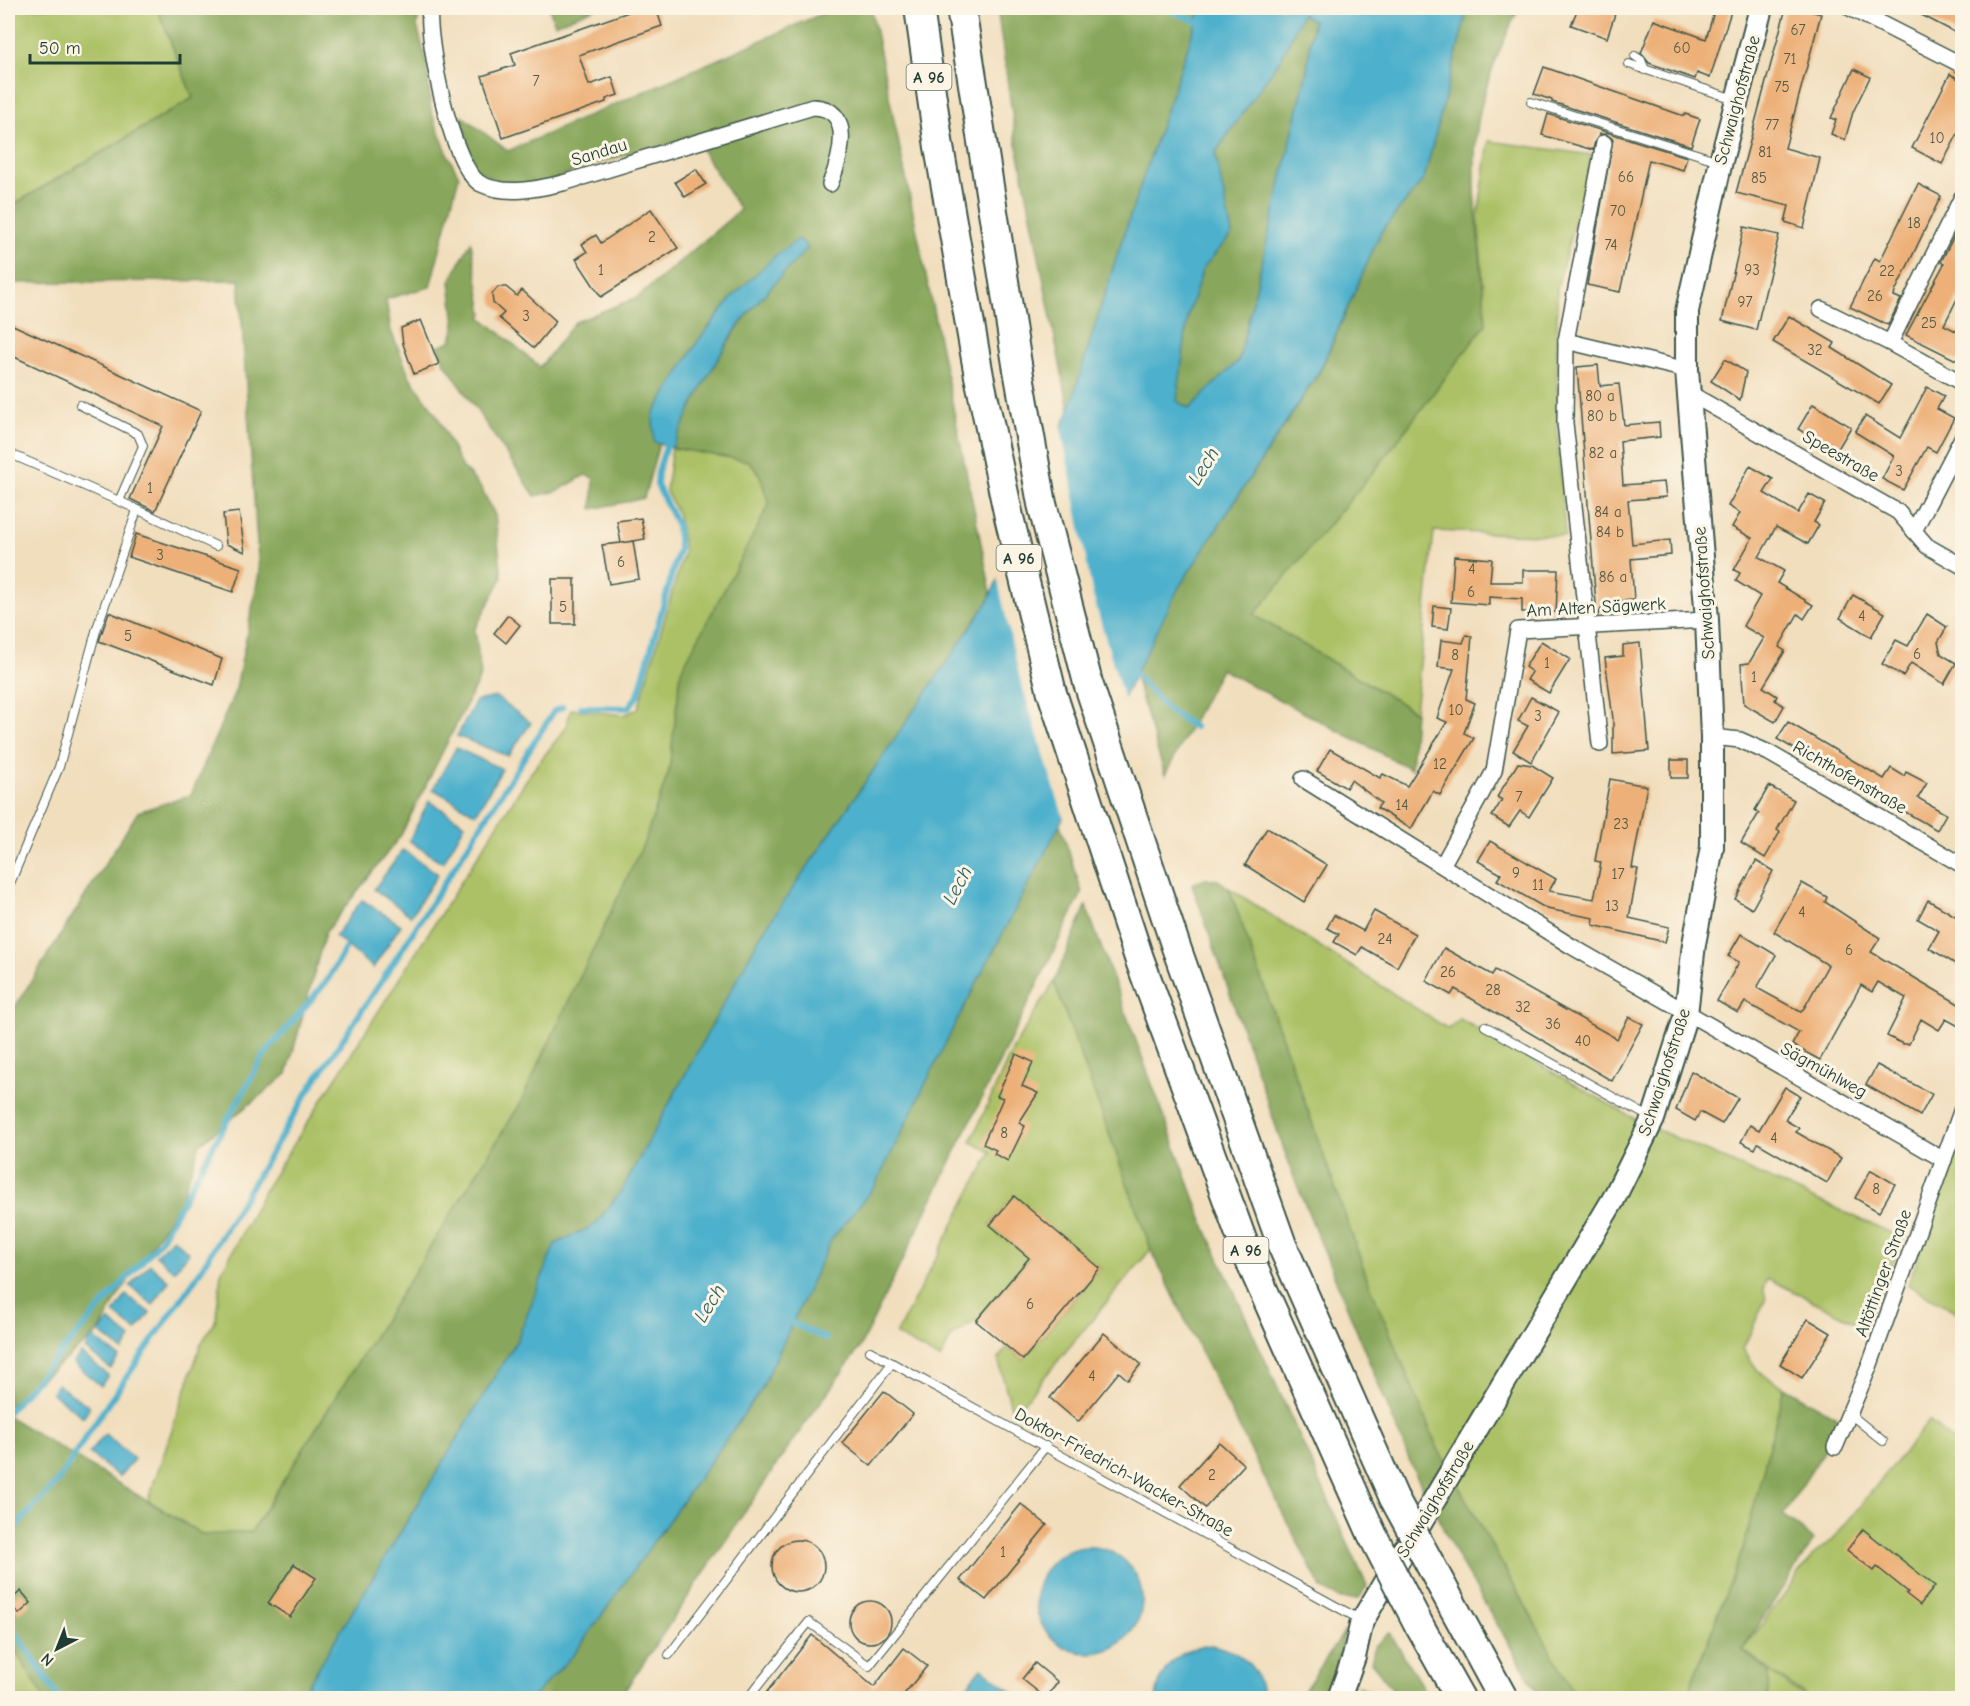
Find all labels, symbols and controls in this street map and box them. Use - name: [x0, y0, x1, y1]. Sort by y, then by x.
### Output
- house number: 67: [1790, 21, 1806, 39]
- scale bar: [30, 27, 180, 65]
- street label: Schwaighofstraße: [1710, 33, 1765, 167]
- text: 50 m: [39, 38, 81, 59]
- house number: 60: [1673, 39, 1691, 57]
- house number: 71: [1783, 50, 1797, 68]
- road number: A 96: [906, 64, 952, 90]
- house number: 7: [532, 72, 540, 90]
- house number: 75: [1774, 78, 1790, 96]
- house number: 77: [1765, 116, 1779, 134]
- house number: 10: [1929, 129, 1945, 147]
- street label: Sandau: [569, 134, 630, 171]
- house number: 81: [1758, 143, 1772, 161]
- house number: 66: [1618, 168, 1634, 186]
- house number: 85: [1751, 169, 1767, 187]
- house number: 70: [1610, 202, 1626, 220]
- house number: 18: [1907, 214, 1921, 232]
- house number: 2: [648, 228, 656, 246]
- house number: 74: [1604, 236, 1618, 254]
- house number: 1: [598, 261, 604, 279]
- house number: 93: [1744, 261, 1760, 279]
- house number: 22: [1879, 262, 1895, 280]
- house number: 26: [1867, 287, 1883, 305]
- house number: 97: [1737, 293, 1753, 311]
- house number: 3: [522, 307, 530, 325]
- house number: 25: [1921, 314, 1937, 332]
- house number: 32: [1807, 341, 1823, 359]
- house number: 80 a: [1585, 387, 1615, 405]
- house number: 80 b: [1587, 407, 1617, 425]
- street label: Speestraße: [1799, 426, 1883, 487]
- water label: Lech: [1183, 443, 1224, 489]
- house number: 82 a: [1589, 444, 1617, 462]
- house number: 3: [1895, 462, 1903, 480]
- house number: 1: [147, 479, 153, 497]
- house number: 84 a: [1594, 503, 1622, 521]
- house number: 84 b: [1596, 523, 1624, 541]
- street label: Schwaighofstraße: [1689, 526, 1720, 660]
- road number: A 96: [996, 545, 1042, 571]
- house number: 3: [156, 546, 164, 564]
- house number: 6: [617, 553, 625, 571]
- house number: 4: [1468, 560, 1476, 578]
- house number: 86 a: [1599, 568, 1627, 586]
- house number: 6: [1467, 583, 1475, 601]
- street label: Am Alten Sägwerk: [1526, 593, 1666, 622]
- house number: 5: [559, 598, 567, 616]
- house number: 4: [1858, 607, 1866, 625]
- house number: 5: [124, 627, 132, 645]
- house number: 6: [1913, 645, 1921, 663]
- house number: 8: [1451, 646, 1459, 664]
- house number: 1: [1544, 654, 1550, 672]
- house number: 1: [1751, 668, 1757, 686]
- house number: 10: [1448, 701, 1464, 719]
- house number: 3: [1534, 707, 1542, 725]
- street label: Richthofenstraße: [1789, 736, 1911, 819]
- house number: 12: [1433, 755, 1447, 773]
- house number: 7: [1515, 788, 1523, 806]
- house number: 14: [1395, 796, 1409, 814]
- house number: 23: [1613, 815, 1629, 833]
- water label: Lech: [938, 862, 977, 908]
- house number: 9: [1512, 864, 1520, 882]
- house number: 17: [1611, 865, 1625, 883]
- house number: 11: [1532, 876, 1544, 894]
- house number: 13: [1605, 897, 1619, 915]
- house number: 4: [1798, 903, 1806, 921]
- house number: 24: [1377, 930, 1393, 948]
- house number: 6: [1845, 941, 1853, 959]
- house number: 26: [1440, 963, 1456, 981]
- house number: 28: [1485, 981, 1501, 999]
- house number: 32: [1515, 998, 1531, 1016]
- street label: Schwaighofstraße: [1634, 1006, 1695, 1139]
- house number: 36: [1545, 1015, 1561, 1033]
- house number: 40: [1575, 1032, 1591, 1050]
- street label: Sägmühlweg: [1777, 1038, 1871, 1103]
- house number: 8: [1000, 1124, 1008, 1142]
- house number: 4: [1770, 1129, 1778, 1147]
- house number: 8: [1872, 1180, 1880, 1198]
- street label: Altöttinger Straße: [1851, 1207, 1916, 1340]
- road number: A 96: [1224, 1237, 1268, 1263]
- water label: Lech: [689, 1280, 730, 1326]
- house number: 6: [1026, 1295, 1034, 1313]
- house number: 4: [1088, 1367, 1096, 1385]
- street label: Doktor-Friedrich-Wacker-Straße: [1011, 1403, 1237, 1541]
- street label: Schwaighofstraße: [1392, 1437, 1479, 1562]
- house number: 2: [1208, 1466, 1216, 1484]
- house number: 1: [1000, 1543, 1006, 1561]
- north arrow: [27, 1619, 87, 1679]
- text: N: [38, 1649, 58, 1670]

